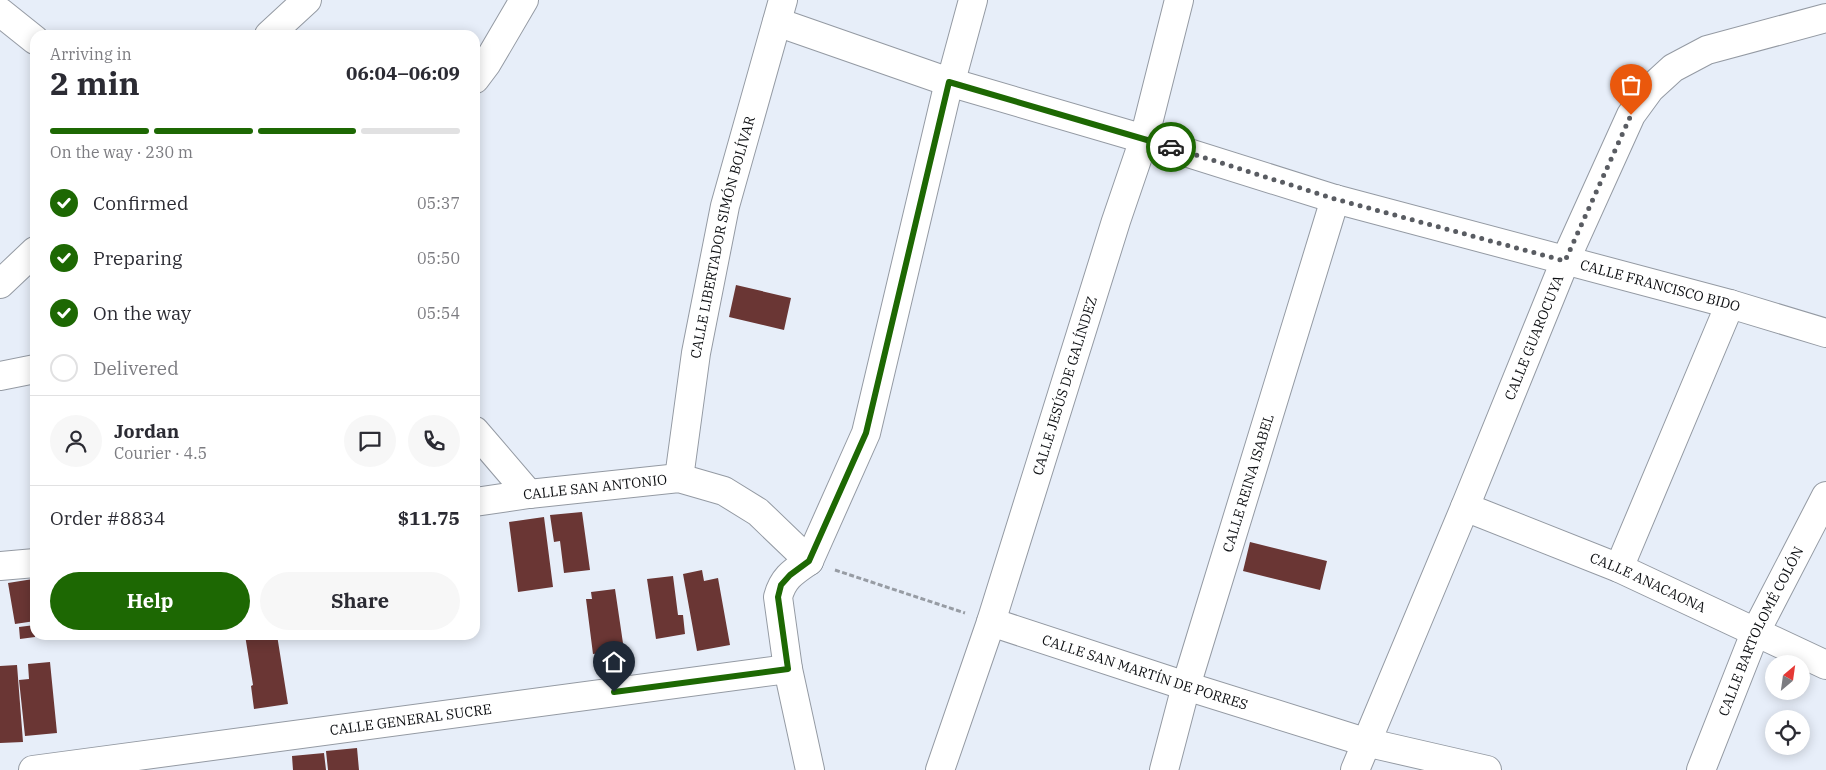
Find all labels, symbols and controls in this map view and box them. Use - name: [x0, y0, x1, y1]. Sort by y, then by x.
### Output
- text: Arriving in: [50, 44, 132, 64]
- text: 06:04–06:09: [346, 61, 460, 85]
- text: 2 min: [50, 62, 140, 104]
- pin: [1610, 64, 1652, 115]
- icon: bag: [1617, 71, 1645, 99]
- street label: CALLE LIBERTADOR SIMÓN BOLÍVAR: [686, 113, 759, 360]
- courier: [1146, 122, 1196, 172]
- icon: car: [1157, 133, 1185, 161]
- text: On the way · 230 m: [50, 142, 193, 162]
- icon: check: [50, 189, 78, 217]
- text: Confirmed: [93, 191, 188, 215]
- text: 05:37: [417, 193, 460, 213]
- icon: check: [50, 244, 78, 272]
- text: Preparing: [93, 246, 182, 270]
- text: 05:50: [417, 248, 460, 268]
- street label: CALLE FRANCISCO BIDO: [1578, 256, 1742, 316]
- street label: CALLE GUAROCUYA: [1500, 272, 1568, 403]
- street label: CALLE JESÚS DE GALÍNDEZ: [1028, 294, 1101, 477]
- icon: check: [50, 299, 78, 327]
- text: On the way: [93, 301, 191, 325]
- text: 05:54: [417, 303, 460, 323]
- text: Delivered: [93, 356, 179, 380]
- street label: CALLE REINA ISABEL: [1218, 412, 1278, 554]
- button: person: [50, 415, 102, 467]
- button: chat: [344, 415, 396, 467]
- button: phone: [408, 415, 460, 467]
- text: Jordan: [114, 419, 179, 443]
- text: Courier · 4.5: [114, 443, 207, 463]
- street label: CALLE SAN ANTONIO: [522, 470, 668, 504]
- text: Order #8834: [50, 506, 165, 530]
- text: $11.75: [398, 506, 460, 530]
- street label: CALLE BARTOLOMÉ COLÓN: [1714, 543, 1807, 719]
- street label: CALLE ANACAONA: [1587, 548, 1709, 617]
- button: Help: [50, 572, 250, 630]
- button: Share: [260, 572, 460, 630]
- street label: CALLE SAN MARTÍN DE PORRES: [1040, 630, 1250, 714]
- pin: [593, 641, 635, 692]
- icon: home: [600, 648, 628, 676]
- north arrow: [1765, 655, 1810, 700]
- map controls: [1765, 655, 1810, 755]
- street label: CALLE GENERAL SUCRE: [329, 700, 493, 739]
- button: locate: [1765, 710, 1810, 755]

